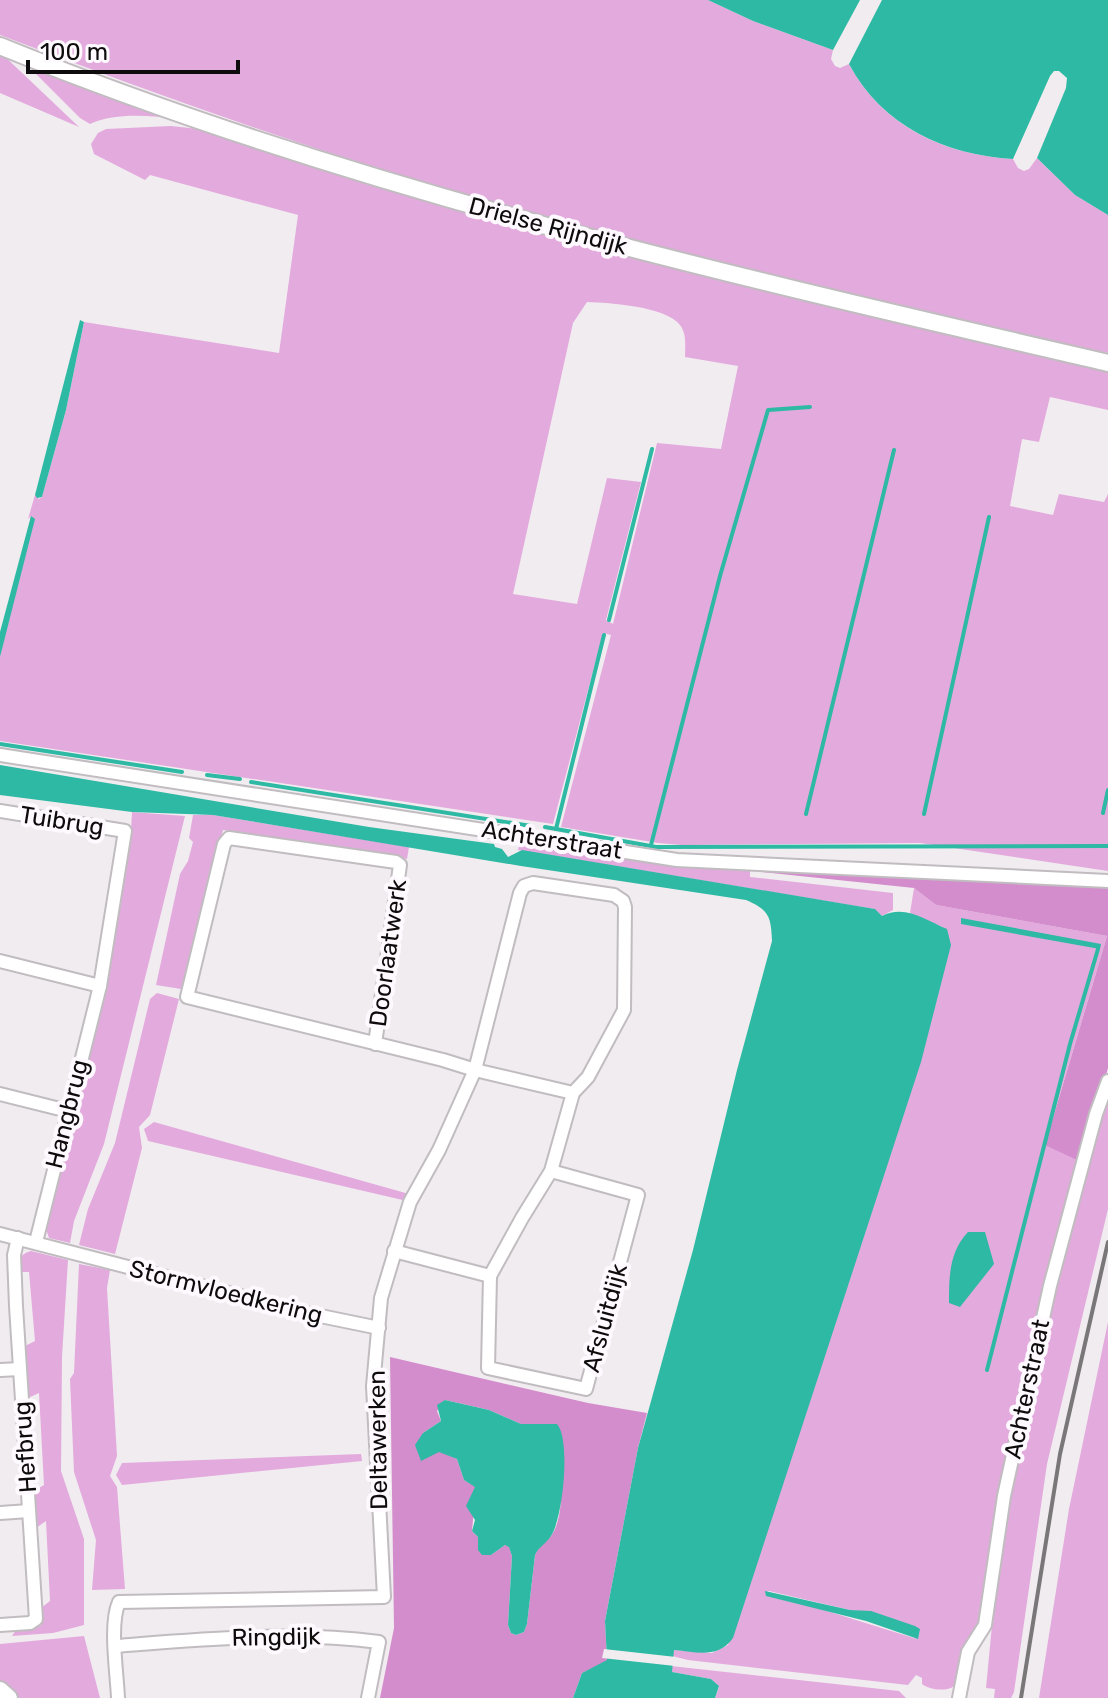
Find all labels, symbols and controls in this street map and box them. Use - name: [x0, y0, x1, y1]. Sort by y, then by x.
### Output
- scale bar: [28, 24, 238, 74]
- text: 100 m: [40, 38, 108, 66]
- street label: Drielse Rijndijk: [466, 191, 631, 261]
- street label: Tuibrug: [18, 801, 106, 841]
- street label: Achterstraat: [480, 815, 624, 865]
- street label: Doorlaatwerk: [364, 877, 412, 1029]
- street label: Hangbrug: [40, 1057, 94, 1171]
- street label: Stormvloedkering: [127, 1254, 325, 1330]
- street label: Afsluitdijk: [577, 1260, 633, 1375]
- street label: Achterstraat: [999, 1317, 1055, 1461]
- street label: Deltawerken: [363, 1370, 393, 1510]
- street label: Hefbrug: [8, 1400, 42, 1494]
- street label: Ringdijk: [231, 1622, 321, 1652]

